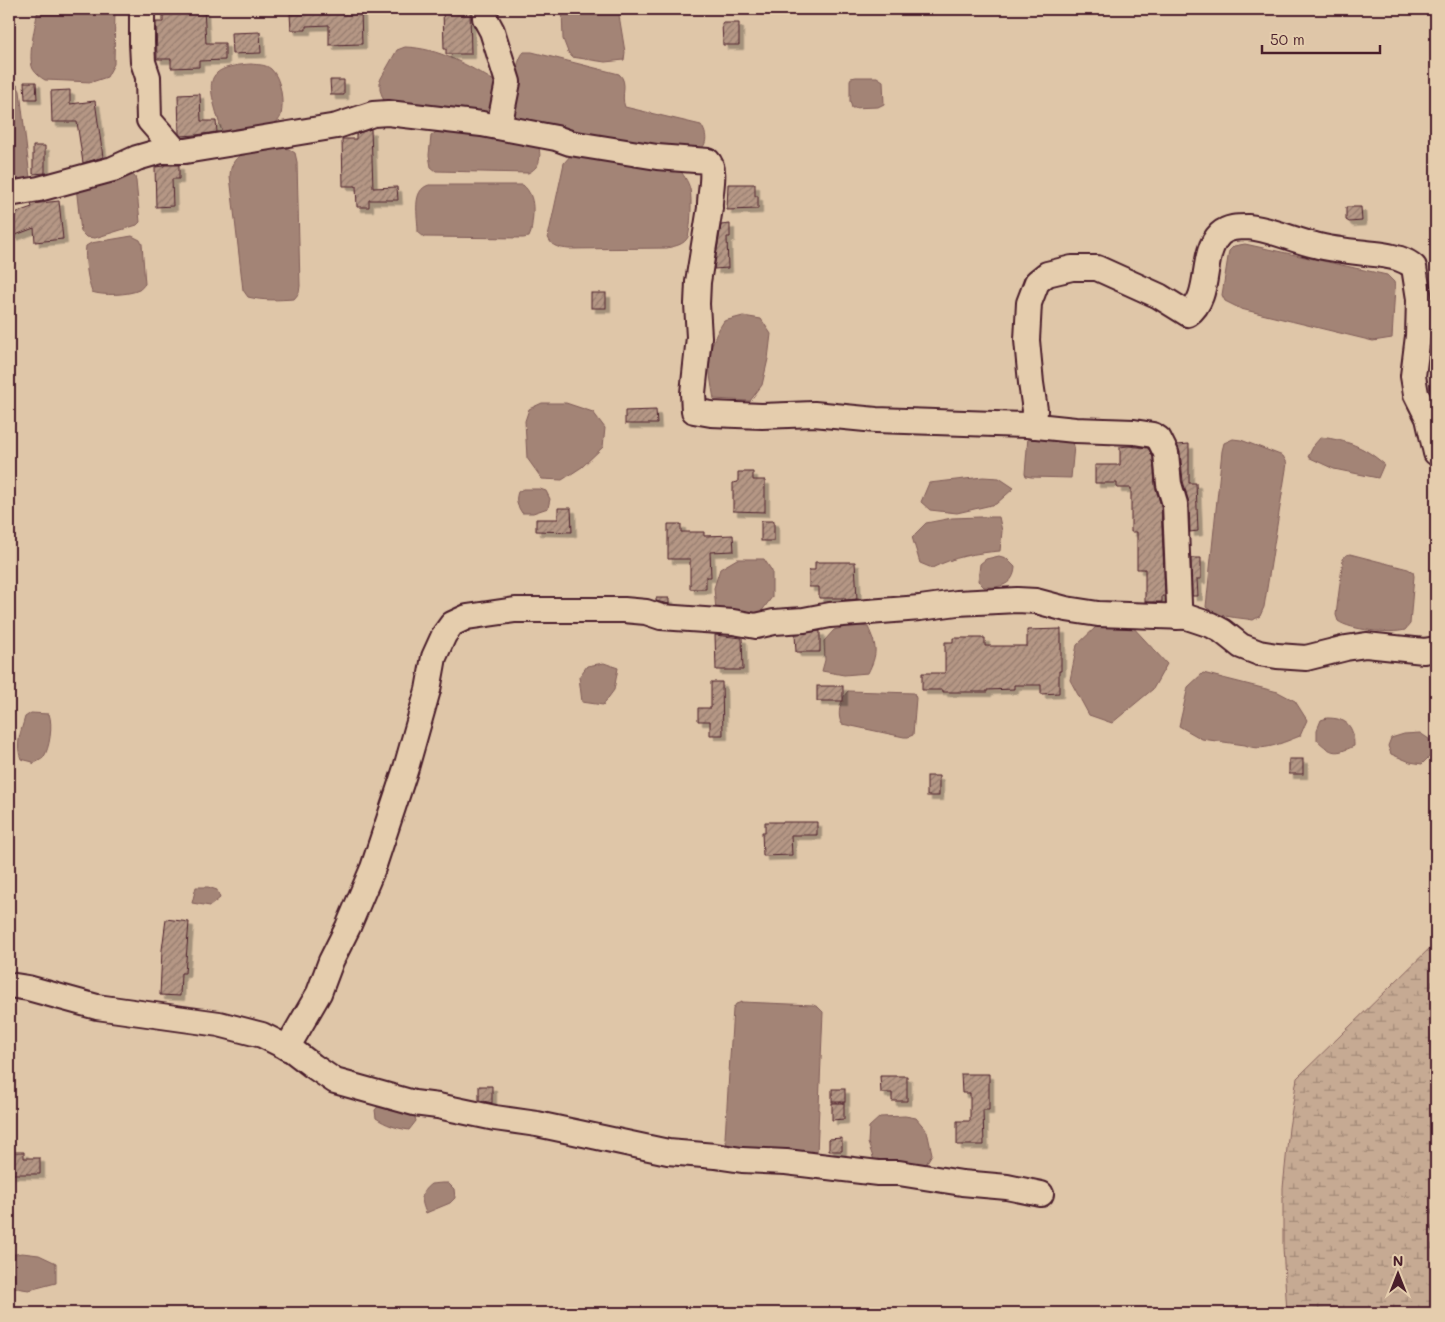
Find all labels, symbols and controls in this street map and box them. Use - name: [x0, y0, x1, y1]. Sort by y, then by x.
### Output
- scale bar: [1262, 22, 1380, 54]
- text: 50 m: [1270, 29, 1305, 49]
- north arrow: [1372, 1250, 1422, 1300]
- text: N: [1393, 1251, 1403, 1270]

